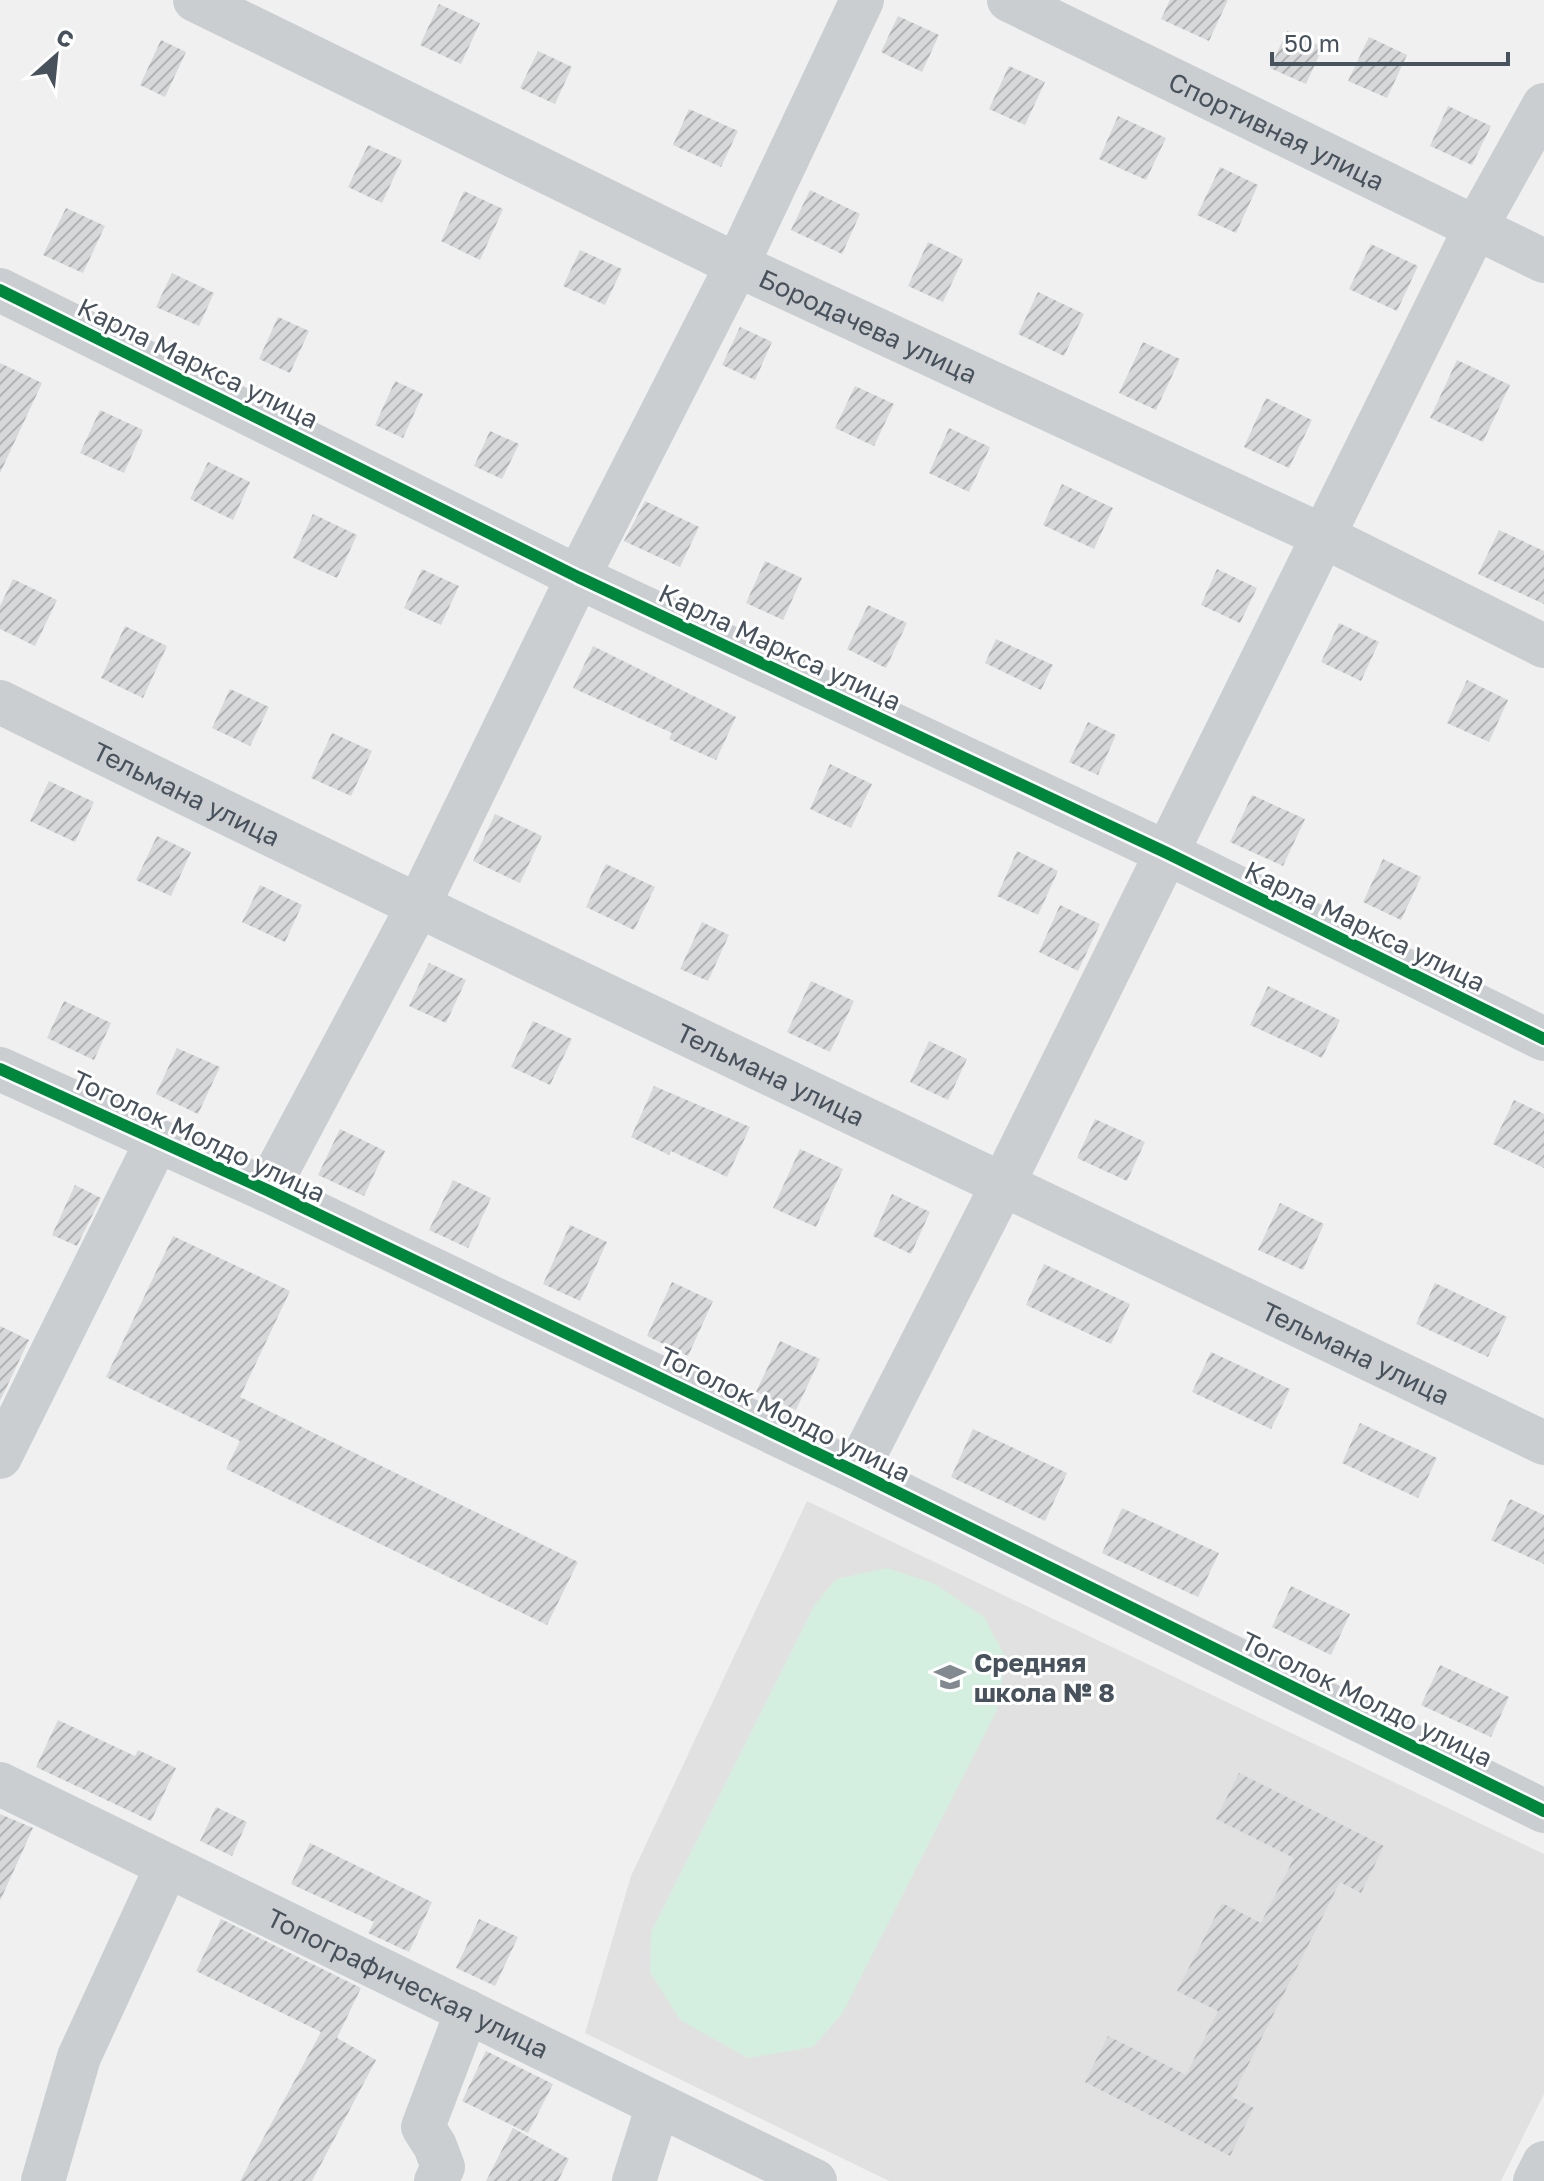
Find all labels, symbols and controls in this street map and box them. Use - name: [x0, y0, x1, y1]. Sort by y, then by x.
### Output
- north arrow: [16, 16, 96, 96]
- scale bar: [1272, 16, 1508, 66]
- text: С: [52, 22, 78, 53]
- text: 50 m: [1284, 28, 1340, 57]
- street label: Спортивная улица: [1164, 65, 1390, 196]
- street label: Бородачева улица: [754, 262, 982, 389]
- street label: Карла Маркса улица: [73, 291, 323, 435]
- street label: Карла Маркса улица: [654, 577, 906, 717]
- street label: Тельмана улица: [88, 735, 285, 852]
- street label: Карла Маркса улица: [1240, 854, 1490, 998]
- street label: Тельмана улица: [672, 1016, 870, 1132]
- street label: Тоголок Молдо улица: [68, 1064, 330, 1208]
- street label: Тельмана улица: [1257, 1295, 1455, 1411]
- street label: Тоголок Молдо улица: [654, 1340, 916, 1488]
- street label: Тоголок Молдо улица: [1236, 1625, 1498, 1773]
- place label: Средняя школа № 8: [974, 1647, 1115, 1708]
- school or university icon: Средняя школа № 8: [933, 1660, 967, 1694]
- street label: Топографическая улица: [262, 1901, 554, 2064]

